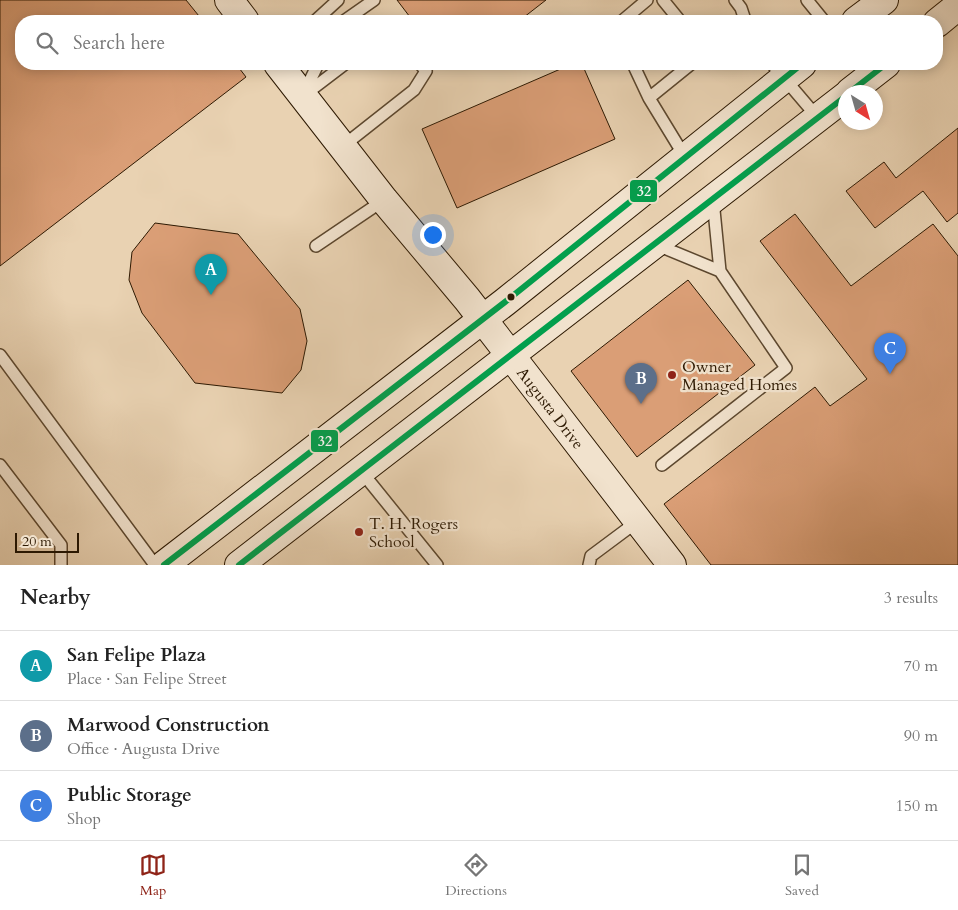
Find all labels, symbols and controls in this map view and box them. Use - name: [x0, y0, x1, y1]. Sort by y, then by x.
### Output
- search box: [15, 15, 943, 70]
- icon: search: [33, 29, 61, 57]
- text: Search here: [73, 30, 165, 56]
- north arrow: [838, 85, 883, 130]
- line badge: 32: [629, 179, 658, 203]
- text: 32: [637, 182, 651, 201]
- your location: [420, 222, 446, 248]
- pin: A: [195, 254, 227, 295]
- unlabelled marker: [506, 292, 516, 302]
- pin: C: [874, 333, 906, 374]
- place label: Owner Managed Homes: [682, 356, 797, 396]
- street label: Augusta Drive: [511, 363, 589, 454]
- pin: B: [625, 363, 657, 404]
- marker: Owner Managed Homes: [666, 369, 678, 381]
- line badge: 32: [310, 429, 339, 453]
- text: 32: [318, 432, 332, 451]
- place label: T. H. Rogers School: [369, 513, 458, 553]
- marker: T. H. Rogers School: [353, 526, 365, 538]
- scale bar: [15, 530, 79, 553]
- text: 20 m: [22, 532, 52, 551]
- text: Nearby: [20, 583, 91, 612]
- text: 3 results: [884, 587, 938, 609]
- text: San Felipe Plaza: [67, 642, 206, 668]
- text: A: [30, 655, 42, 677]
- text: 70 m: [904, 655, 938, 677]
- text: Place · San Felipe Street: [67, 668, 227, 690]
- text: Marwood Construction: [67, 712, 269, 738]
- text: B: [30, 725, 42, 747]
- text: 90 m: [904, 725, 938, 747]
- text: Office · Augusta Drive: [67, 738, 220, 760]
- text: Public Storage: [67, 782, 192, 808]
- text: C: [30, 795, 42, 817]
- text: 150 m: [896, 795, 938, 817]
- text: Shop: [67, 808, 101, 830]
- tab: Map: [139, 851, 167, 900]
- tab: Directions: [445, 851, 507, 900]
- tab: Saved: [785, 851, 819, 900]

